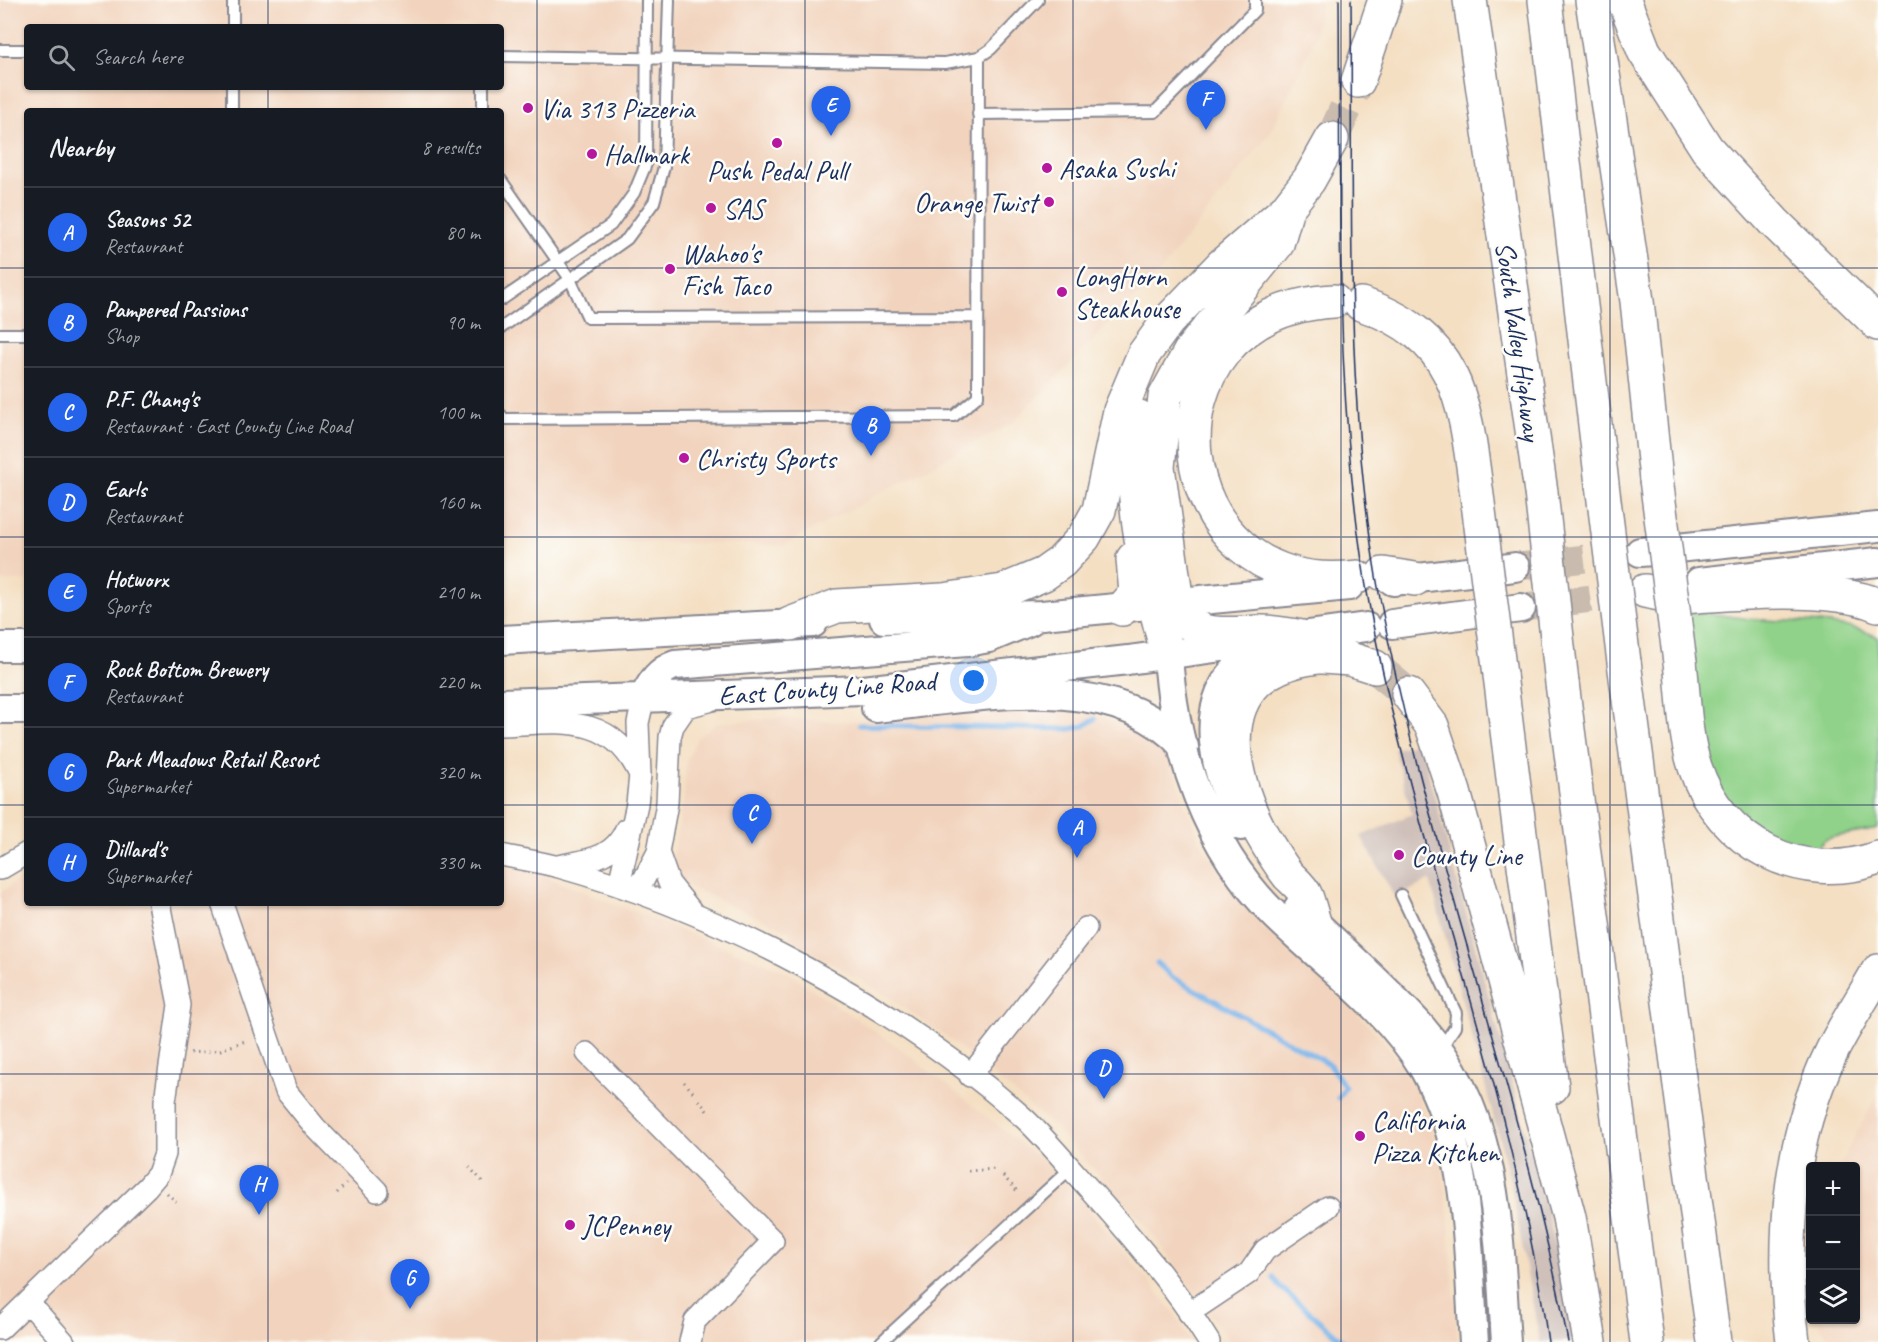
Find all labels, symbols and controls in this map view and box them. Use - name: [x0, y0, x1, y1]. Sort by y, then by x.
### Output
- search box: [24, 24, 504, 90]
- icon: search: [45, 41, 78, 74]
- text: Search here: [93, 43, 183, 71]
- pin: F: [1186, 80, 1226, 130]
- pin: E: [812, 86, 850, 136]
- place label: Via 313 Pizzeria: [540, 91, 696, 126]
- marker: Via 313 Pizzeria: [521, 101, 535, 115]
- text: Nearby: [48, 131, 113, 164]
- text: 8 results: [421, 135, 480, 160]
- marker: Push Pedal Pull: [770, 136, 784, 150]
- place label: Hallmark: [604, 137, 690, 172]
- marker: Hallmark: [585, 147, 599, 161]
- place label: Asaka Sushi: [1059, 151, 1178, 186]
- place label: Push Pedal Pull: [707, 153, 852, 188]
- marker: Asaka Sushi: [1040, 161, 1054, 175]
- place label: Orange Twist: [914, 185, 1041, 220]
- place label: SAS: [723, 191, 767, 226]
- marker: Orange Twist: [1042, 195, 1056, 209]
- marker: SAS: [704, 201, 718, 215]
- text: Seasons 52: [105, 206, 190, 234]
- text: A: [62, 220, 73, 245]
- text: 80 m: [446, 220, 480, 245]
- text: Restaurant: [105, 234, 182, 259]
- place label: Wahoo's Fish Taco: [682, 236, 773, 303]
- street label: South Valley Highway: [1488, 239, 1551, 445]
- place label: LongHorn Steakhouse: [1074, 259, 1181, 326]
- marker: Wahoo's Fish Taco: [663, 262, 677, 276]
- marker: LongHorn Steakhouse: [1055, 285, 1069, 299]
- text: Pampered Passions: [105, 296, 247, 324]
- text: B: [62, 310, 73, 335]
- text: 90 m: [446, 310, 480, 335]
- text: Shop: [105, 324, 139, 349]
- text: P.F. Chang's: [105, 386, 199, 414]
- text: C: [63, 400, 72, 425]
- text: 100 m: [437, 400, 480, 425]
- pin: B: [852, 406, 890, 456]
- text: Restaurant · East County Line Road: [105, 414, 351, 439]
- place label: Christy Sports: [696, 441, 838, 476]
- marker: Christy Sports: [677, 451, 691, 465]
- text: Earls: [105, 476, 146, 504]
- text: D: [62, 490, 73, 515]
- text: 160 m: [437, 490, 480, 515]
- text: Restaurant: [105, 504, 182, 529]
- text: Hotworx: [105, 566, 168, 594]
- text: E: [62, 580, 73, 605]
- text: 210 m: [437, 580, 480, 605]
- text: Sports: [105, 594, 150, 619]
- text: Rock Bottom Brewery: [105, 656, 268, 684]
- street label: East County Line Road: [717, 663, 941, 713]
- your location: [959, 666, 988, 695]
- text: F: [63, 670, 72, 695]
- text: 220 m: [437, 670, 480, 695]
- text: Restaurant: [105, 684, 182, 709]
- text: Park Meadows Retail Resort: [105, 746, 318, 774]
- text: G: [63, 760, 72, 785]
- text: 320 m: [437, 760, 480, 785]
- text: Supermarket: [105, 774, 190, 799]
- pin: C: [732, 794, 771, 844]
- pin: A: [1058, 808, 1096, 858]
- text: Dillard's: [105, 836, 166, 864]
- place label: County Line: [1411, 838, 1523, 873]
- marker: County Line: [1392, 848, 1406, 862]
- text: H: [62, 850, 73, 875]
- text: 330 m: [437, 850, 480, 875]
- text: Supermarket: [105, 864, 190, 889]
- pin: D: [1084, 1050, 1124, 1099]
- place label: California Pizza Kitchen: [1372, 1103, 1500, 1170]
- marker: California Pizza Kitchen: [1353, 1129, 1367, 1143]
- map controls: [1806, 1162, 1860, 1324]
- button: +: [1806, 1162, 1860, 1216]
- pin: H: [240, 1166, 278, 1215]
- place label: JCPenney: [580, 1208, 672, 1243]
- button: −: [1806, 1216, 1860, 1270]
- marker: JCPenney: [563, 1218, 577, 1232]
- pin: G: [390, 1260, 430, 1309]
- button: layers: [1806, 1270, 1860, 1324]

